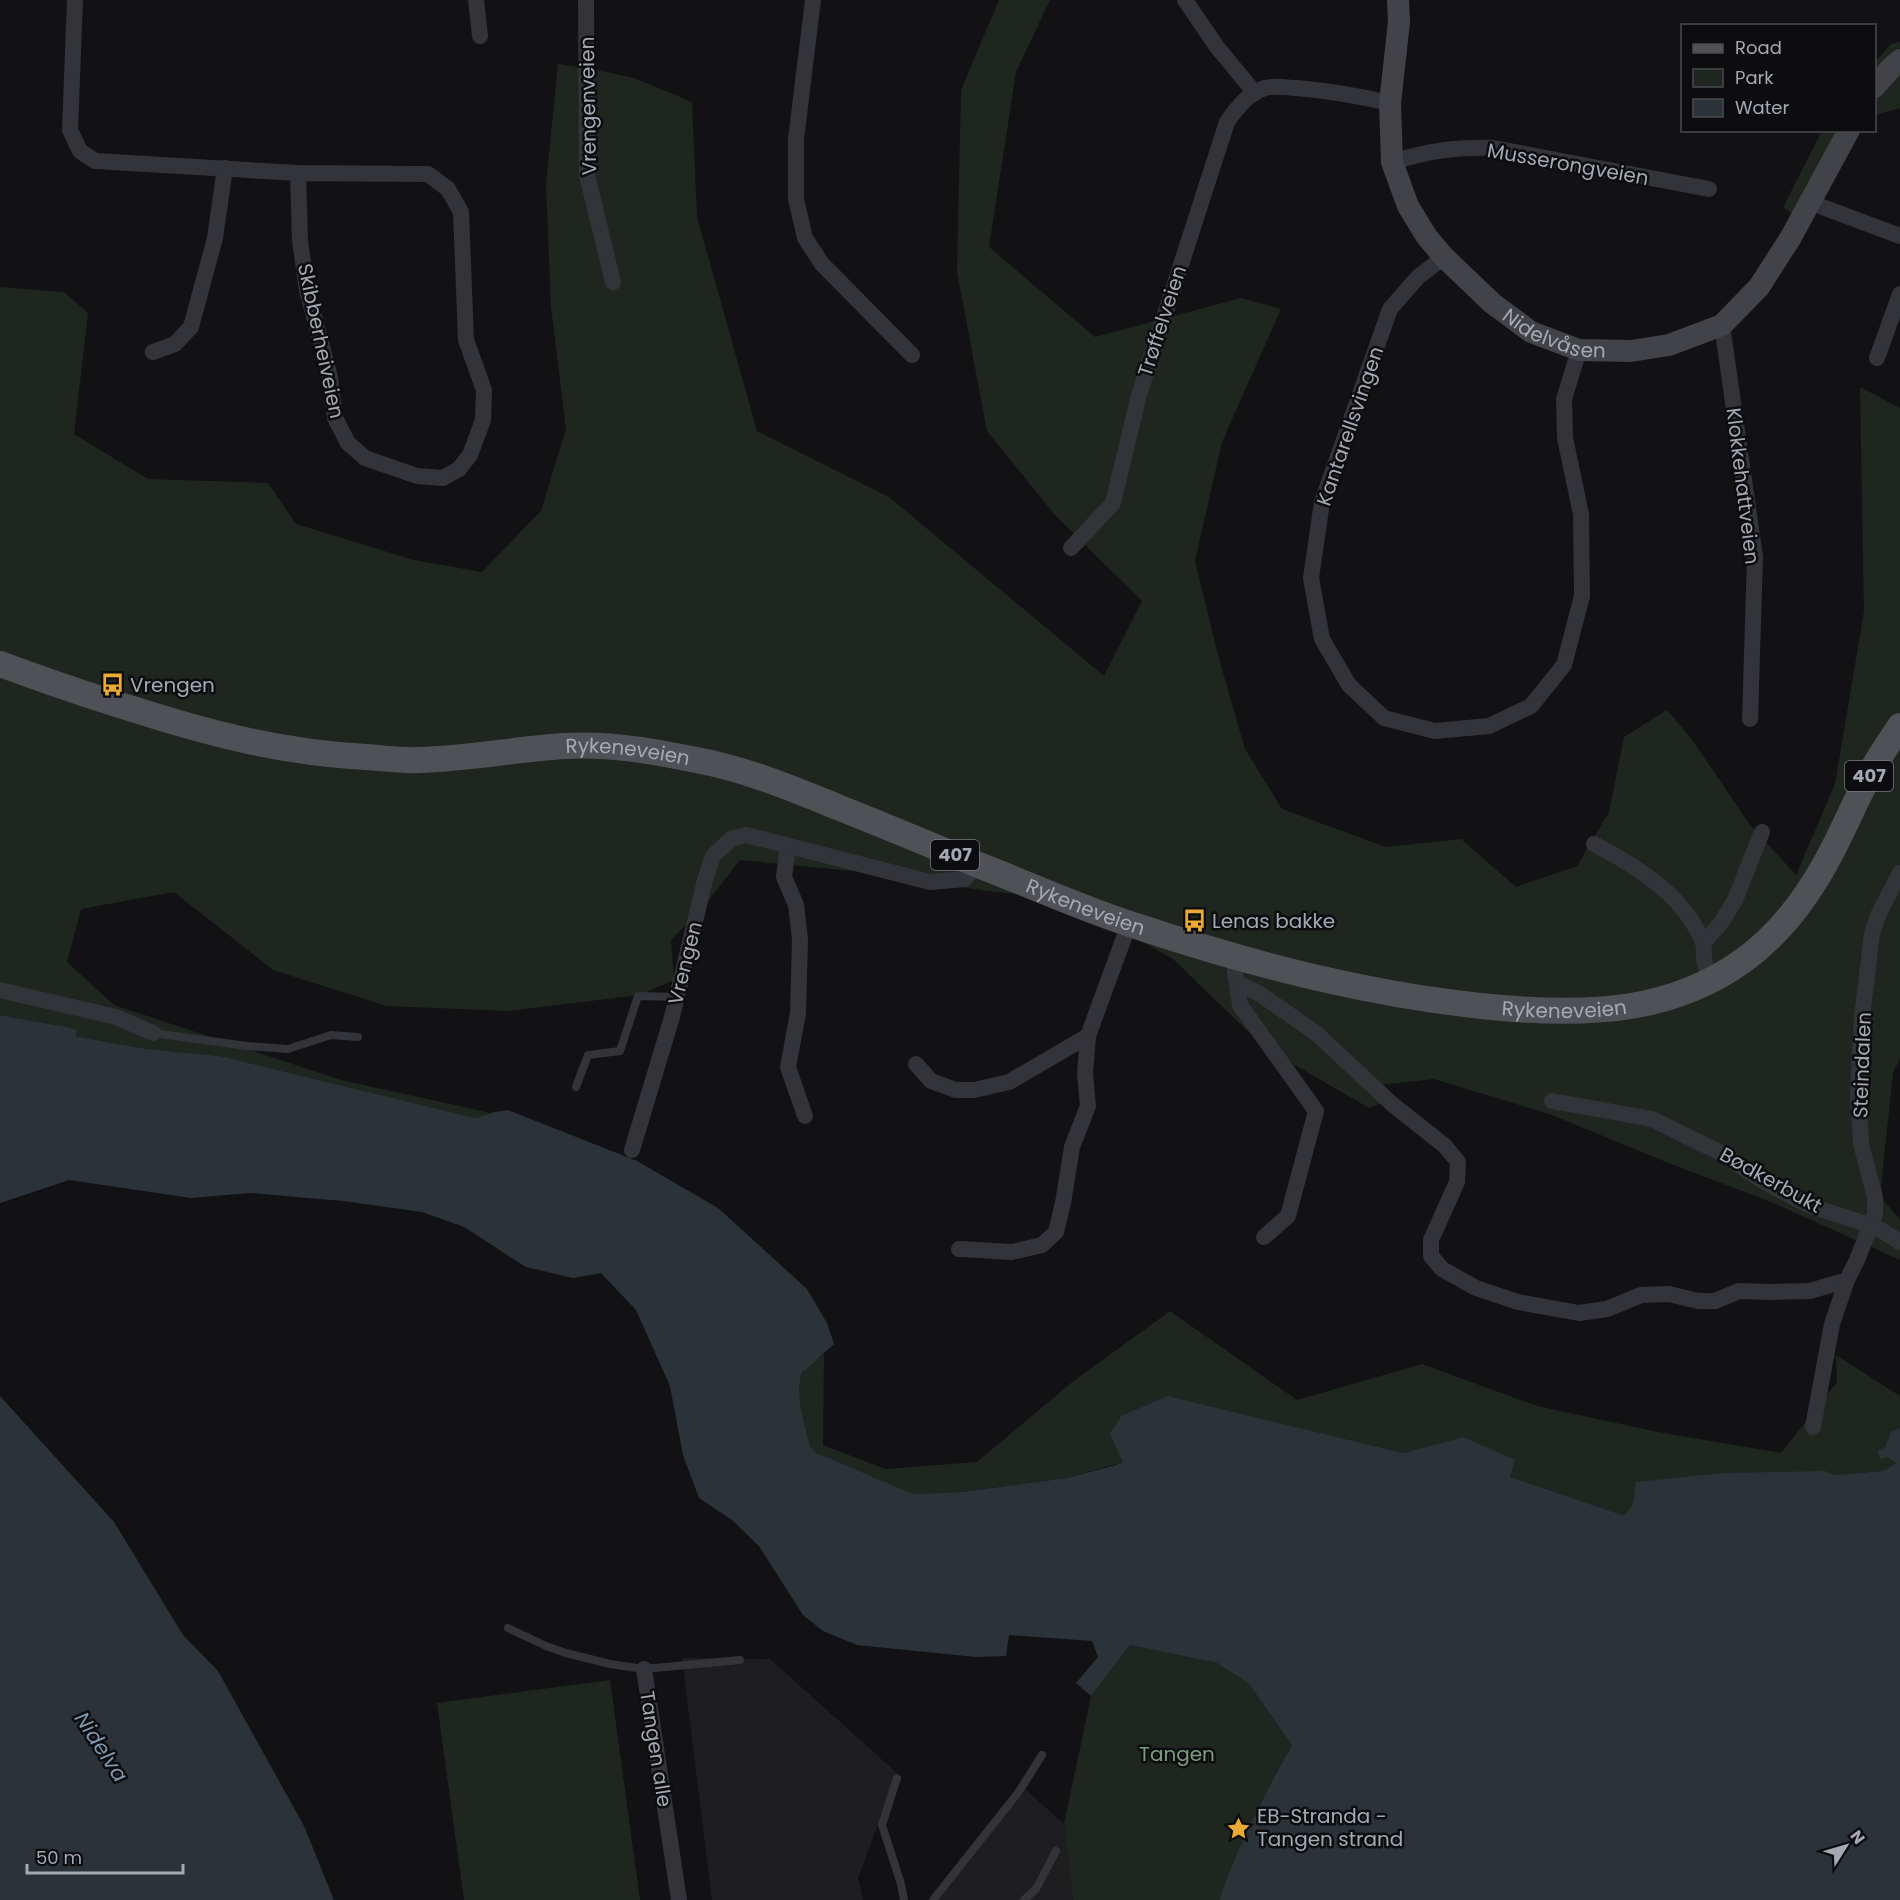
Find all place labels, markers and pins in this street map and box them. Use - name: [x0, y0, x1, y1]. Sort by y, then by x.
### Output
- place label: Vrengen: [130, 671, 215, 699]
- bus stop icon: Vrengen: [99, 672, 125, 698]
- place label: Lenas bakke: [1212, 907, 1335, 935]
- bus stop icon: Lenas bakke: [1181, 908, 1207, 934]
- place label: EB-Stranda - Tangen strand: [1257, 1802, 1403, 1853]
- place icon: EB-Stranda - Tangen strand: [1226, 1815, 1252, 1841]

